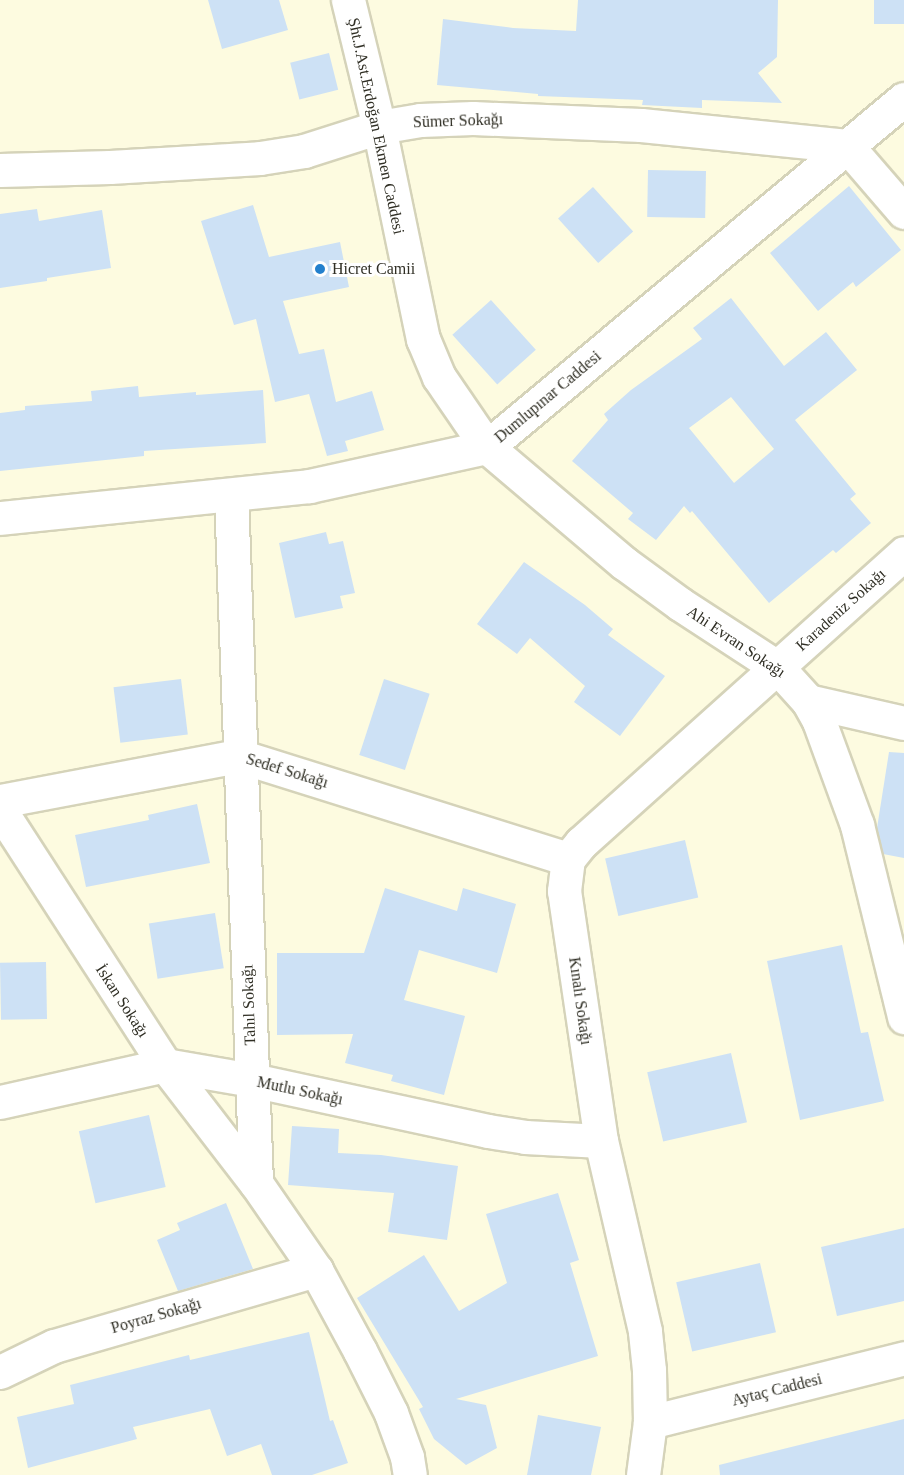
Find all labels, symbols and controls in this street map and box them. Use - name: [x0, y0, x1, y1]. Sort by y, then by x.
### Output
- street label: Şht.J.Ast.Erdoğan Ekmen Caddesi: [344, 16, 408, 236]
- street label: Sümer Sokağı: [413, 110, 503, 132]
- place label: Hicret Camii: [332, 259, 415, 279]
- marker: Hicret Camii: [313, 262, 327, 276]
- street label: Dumlupınar Caddesi: [491, 347, 605, 447]
- street label: Karadeniz Sokağı: [792, 565, 890, 655]
- street label: Ahi Evran Sokağı: [683, 602, 789, 682]
- street label: Sedef Sokağı: [244, 749, 330, 793]
- street label: Kınalı Sokağı: [564, 956, 596, 1046]
- street label: İskan Sokağı: [91, 961, 153, 1041]
- street label: Tahıl Sokağı: [238, 964, 260, 1046]
- street label: Mutlu Sokağı: [255, 1073, 345, 1109]
- street label: Poyraz Sokağı: [109, 1294, 203, 1338]
- street label: Aytaç Caddesi: [730, 1370, 824, 1410]

